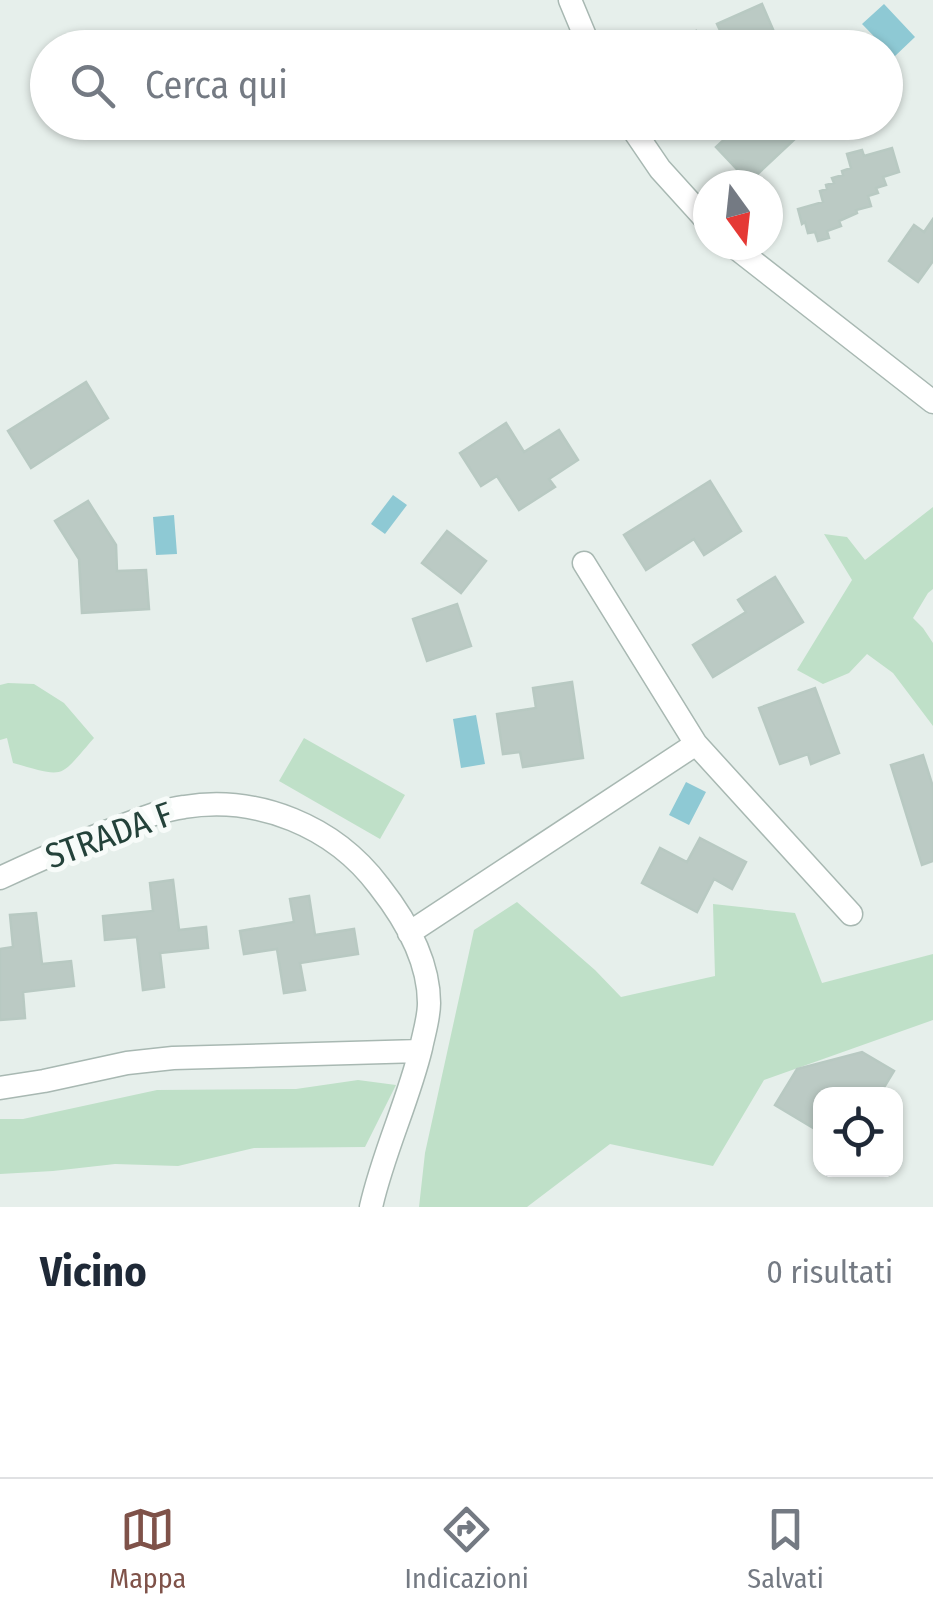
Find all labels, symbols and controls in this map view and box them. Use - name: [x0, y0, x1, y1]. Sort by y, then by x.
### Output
- search box: [30, 30, 903, 140]
- icon: search: [65, 58, 120, 113]
- text: Cerca qui: [145, 62, 288, 108]
- north arrow: [693, 170, 783, 260]
- street label: STRADA F: [40, 793, 178, 877]
- map controls: [813, 1087, 903, 1177]
- button: locate: [813, 1087, 903, 1177]
- text: Vicino: [40, 1247, 147, 1297]
- text: 0 risultati: [766, 1253, 893, 1291]
- tab: Mappa: [109, 1502, 186, 1595]
- tab: Indicazioni: [405, 1502, 529, 1595]
- tab: Salvati: [747, 1502, 824, 1595]

